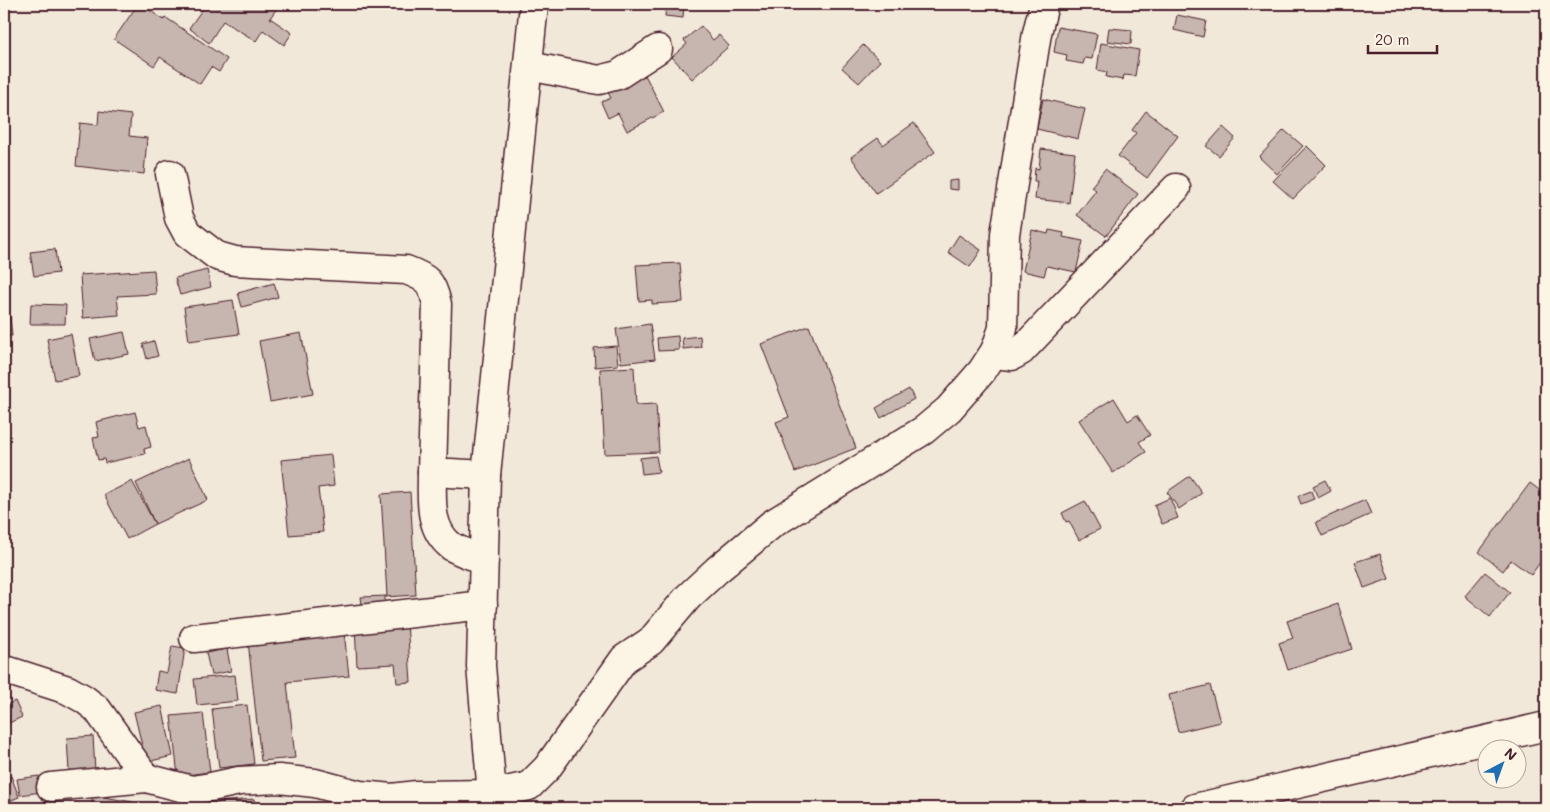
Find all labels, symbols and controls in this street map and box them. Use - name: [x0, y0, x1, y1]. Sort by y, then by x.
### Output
- scale bar: [1368, 22, 1436, 54]
- text: 20 m: [1375, 29, 1409, 49]
- north arrow: [1478, 740, 1528, 790]
- text: N: [1501, 743, 1521, 764]

